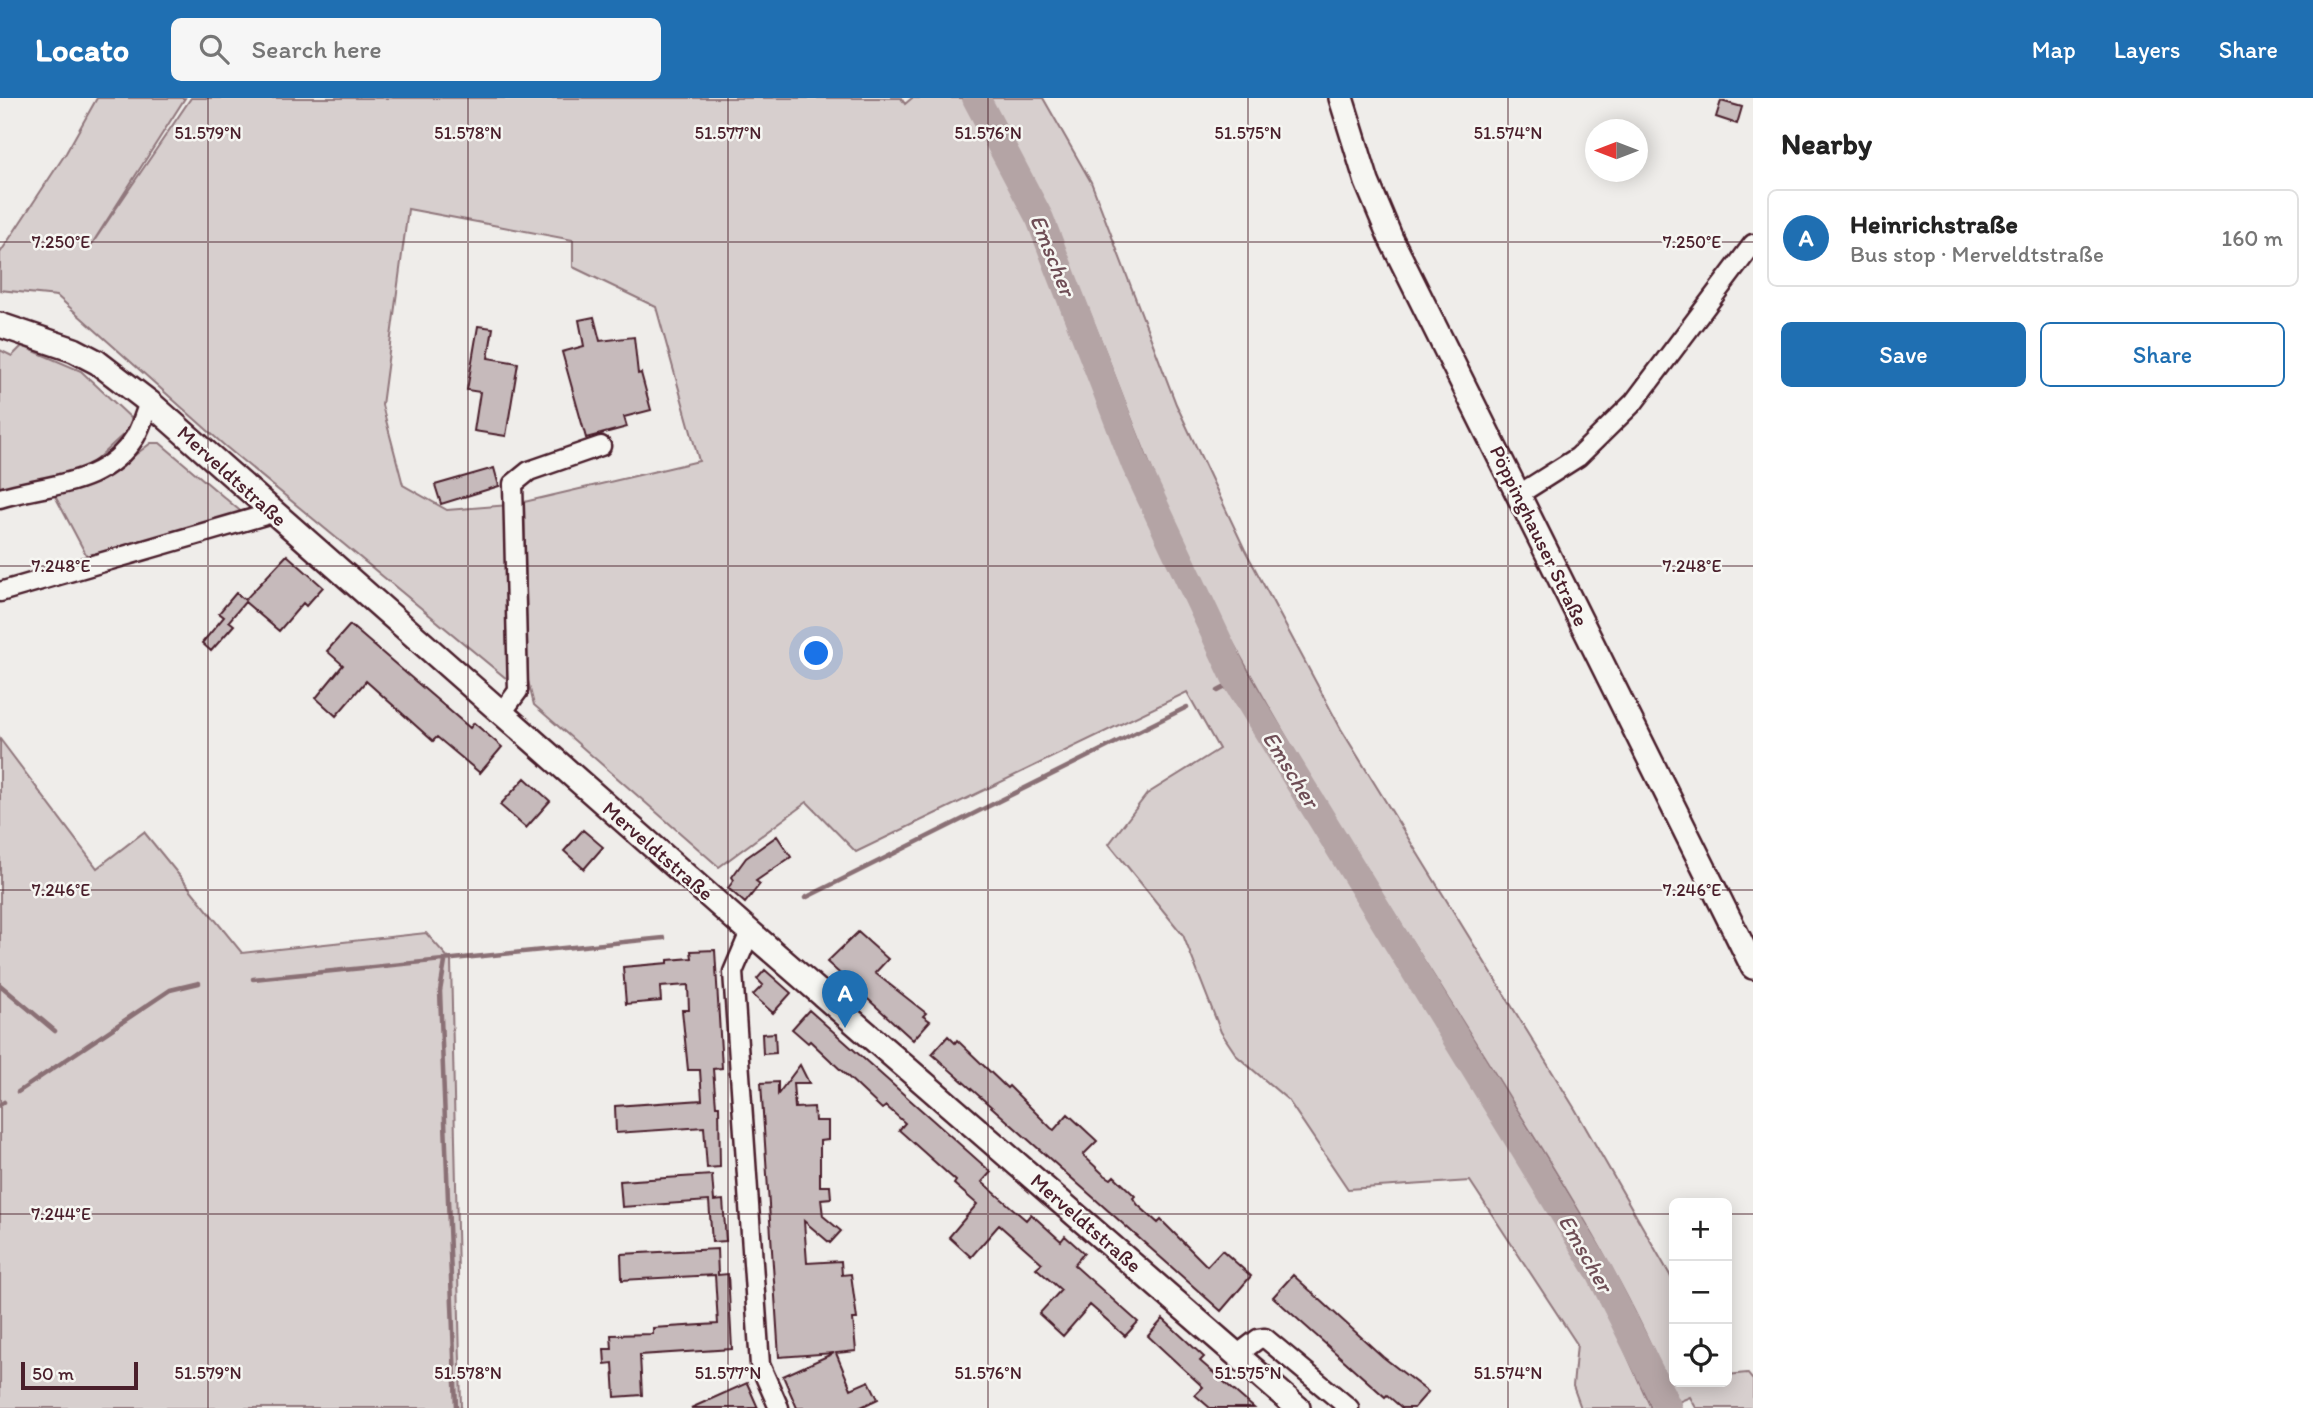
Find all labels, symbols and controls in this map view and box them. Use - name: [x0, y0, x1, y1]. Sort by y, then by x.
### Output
- search box: [171, 18, 661, 81]
- text: Locato: [35, 30, 129, 69]
- icon: search: [195, 30, 233, 68]
- text: Search here: [251, 33, 382, 65]
- text: Map: [2032, 35, 2076, 64]
- text: Layers: [2114, 35, 2181, 64]
- text: Share: [2219, 35, 2278, 64]
- north arrow: [1585, 119, 1648, 182]
- text: 51.579°N: [174, 122, 242, 144]
- text: 51.578°N: [434, 122, 502, 144]
- text: 51.577°N: [695, 122, 762, 144]
- text: 51.576°N: [954, 122, 1022, 144]
- text: 51.575°N: [1214, 122, 1282, 144]
- text: 51.574°N: [1474, 122, 1542, 144]
- text: Nearby: [1781, 125, 1872, 162]
- text: Heinrichstraße: [1850, 208, 2018, 240]
- water label: Emscher: [1024, 210, 1083, 302]
- text: A: [1799, 224, 1813, 252]
- text: 160 m: [2221, 224, 2283, 252]
- text: 7.250°E: [32, 231, 90, 253]
- text: 7.250°E: [1663, 231, 1721, 253]
- text: Bus stop · Merveldtstraße: [1850, 240, 2104, 268]
- button: Save: [1781, 322, 2026, 387]
- button: Share: [2040, 322, 2285, 387]
- street label: Merveldtstraße: [172, 420, 292, 531]
- street label: Pöppinghauser Straße: [1485, 441, 1594, 630]
- text: 7.248°E: [32, 555, 90, 577]
- text: 7.248°E: [1663, 555, 1721, 577]
- your location: [799, 636, 833, 670]
- water label: Emscher: [1257, 726, 1327, 814]
- street label: Merveldtstraße: [598, 796, 719, 906]
- text: 7.246°E: [32, 879, 90, 901]
- text: 7.246°E: [1663, 879, 1721, 901]
- pin: A: [822, 970, 868, 1028]
- street label: Merveldtstraße: [1026, 1168, 1147, 1278]
- map controls: [1669, 1198, 1732, 1387]
- button: +: [1669, 1198, 1732, 1261]
- text: 7.244°E: [31, 1203, 91, 1225]
- water label: Emscher: [1553, 1209, 1621, 1299]
- button: −: [1669, 1261, 1732, 1324]
- button: locate: [1669, 1324, 1732, 1387]
- scale bar: [21, 1359, 138, 1391]
- text: 50 m: [32, 1362, 74, 1385]
- text: 51.579°N: [174, 1362, 242, 1384]
- text: 51.578°N: [434, 1362, 502, 1384]
- text: 51.577°N: [695, 1362, 762, 1384]
- text: 51.576°N: [954, 1362, 1022, 1384]
- text: 51.575°N: [1214, 1362, 1282, 1384]
- text: 51.574°N: [1474, 1362, 1542, 1384]

